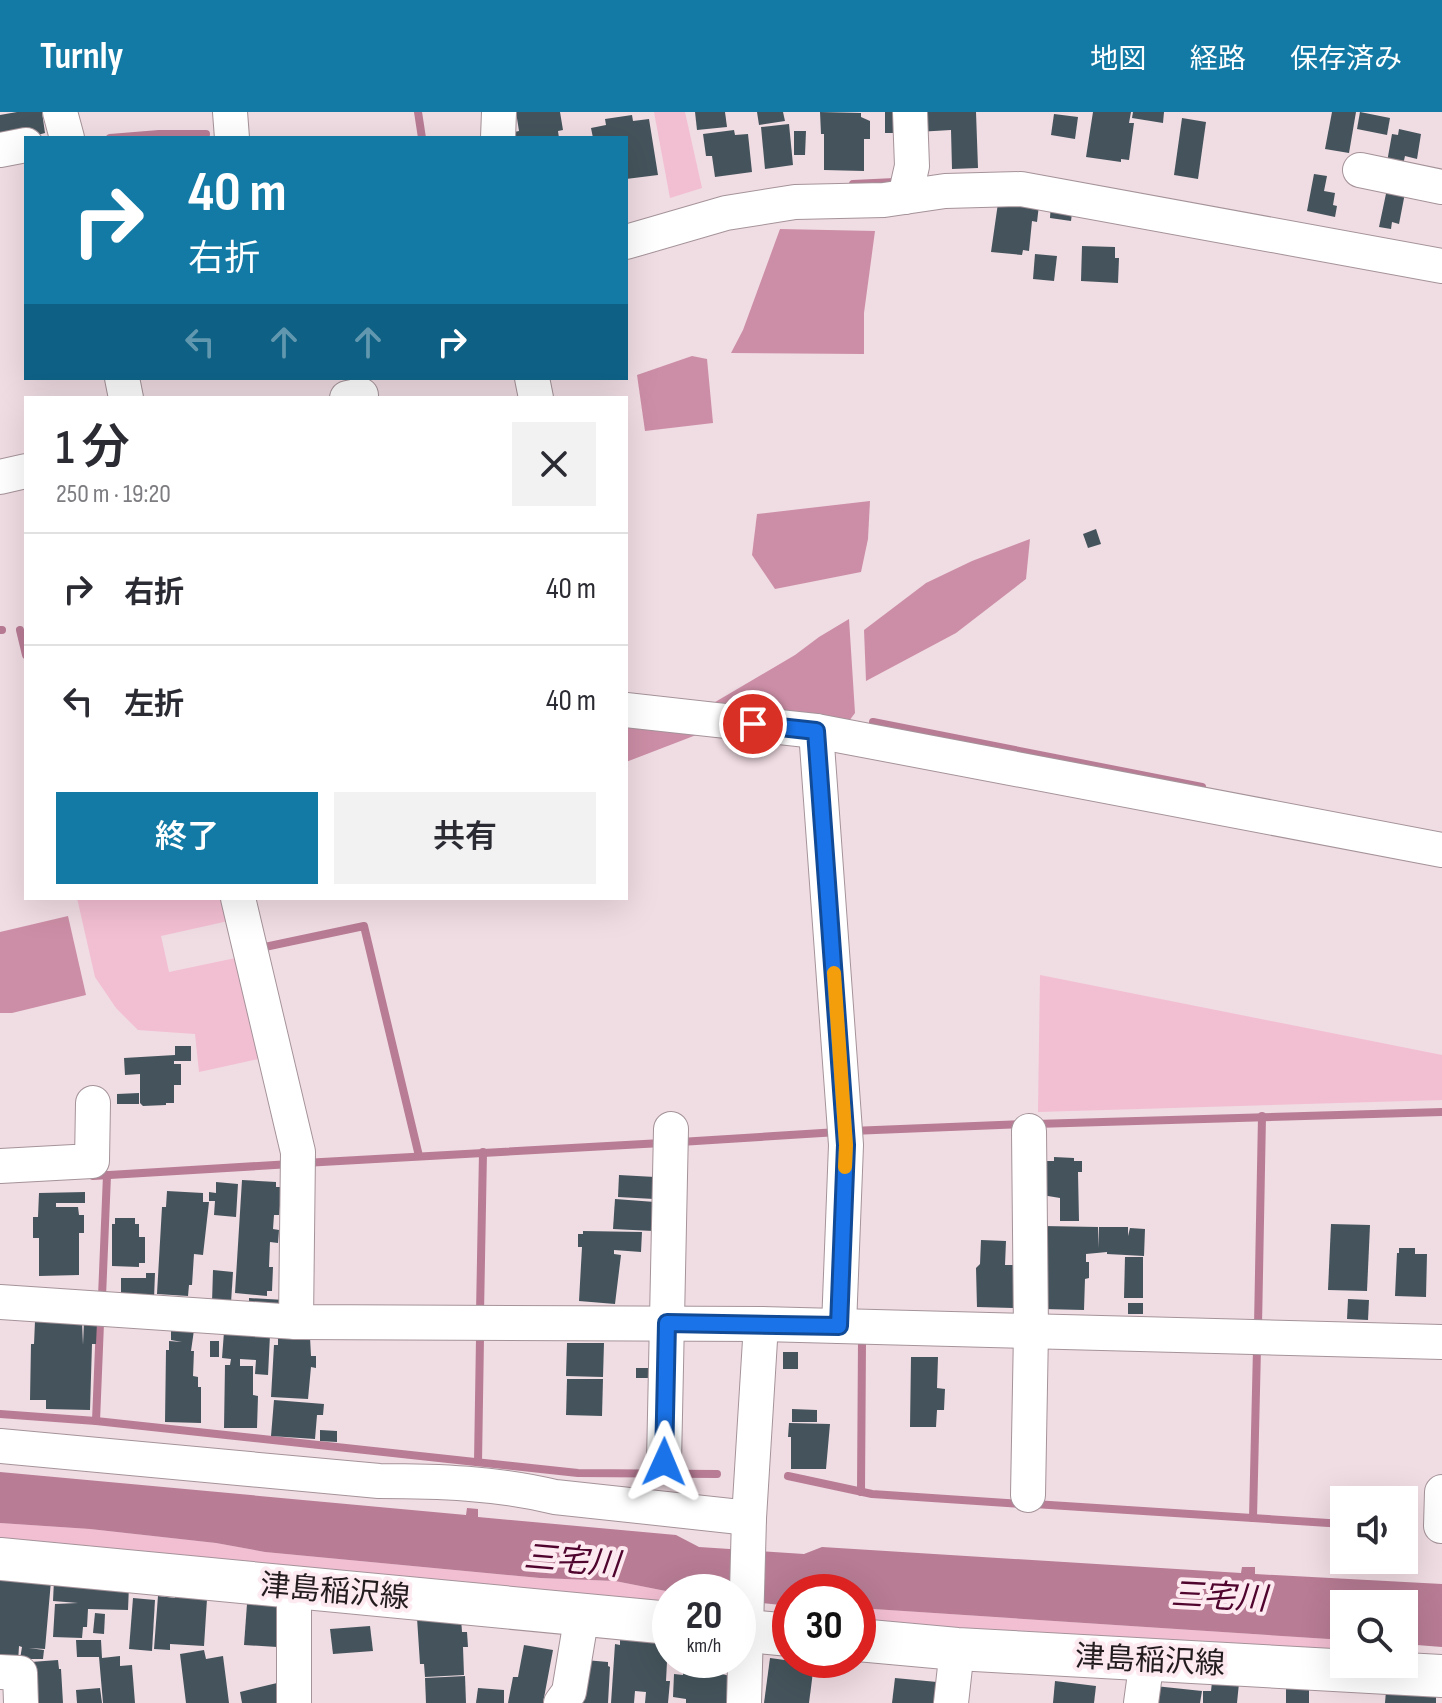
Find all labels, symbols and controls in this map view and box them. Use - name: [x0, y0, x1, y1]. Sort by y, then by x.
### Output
- text: Turnly: [40, 34, 123, 79]
- text: 地図: [1090, 43, 1146, 76]
- text: 経路: [1190, 43, 1246, 76]
- text: 保存済み: [1290, 43, 1402, 76]
- text: 40 m: [188, 160, 287, 227]
- icon: right: [56, 168, 160, 272]
- text: 右折: [188, 238, 260, 281]
- icon: left: [178, 320, 222, 364]
- icon: ahead: [262, 320, 306, 364]
- icon: ahead: [346, 320, 390, 364]
- icon: right: [430, 320, 474, 364]
- text: 1 分: [56, 420, 130, 477]
- button: close: [512, 422, 596, 506]
- text: 250 m · 19:20: [56, 479, 171, 510]
- icon: right: [56, 567, 100, 611]
- text: 40 m: [546, 571, 596, 607]
- text: 右折: [124, 575, 184, 611]
- icon: left: [56, 679, 100, 723]
- text: 40 m: [546, 683, 596, 719]
- text: 左折: [124, 687, 184, 723]
- pin: [719, 690, 787, 758]
- icon: arrive: [731, 702, 775, 746]
- button: 終了: [56, 792, 318, 884]
- button: 共有: [334, 792, 596, 884]
- position arrow: [622, 1420, 706, 1504]
- map controls: [1330, 1486, 1418, 1678]
- button: sound: [1330, 1486, 1418, 1574]
- water label: 三宅川: [522, 1538, 624, 1585]
- street label: 津島稲沢線: [259, 1568, 411, 1616]
- speed limit sign: 30: [772, 1574, 876, 1678]
- water label: 三宅川: [1170, 1576, 1271, 1620]
- button: search: [1330, 1590, 1418, 1678]
- text: 20: [686, 1592, 722, 1640]
- text: km/h: [687, 1634, 721, 1658]
- street label: 津島稲沢線: [1074, 1639, 1226, 1683]

